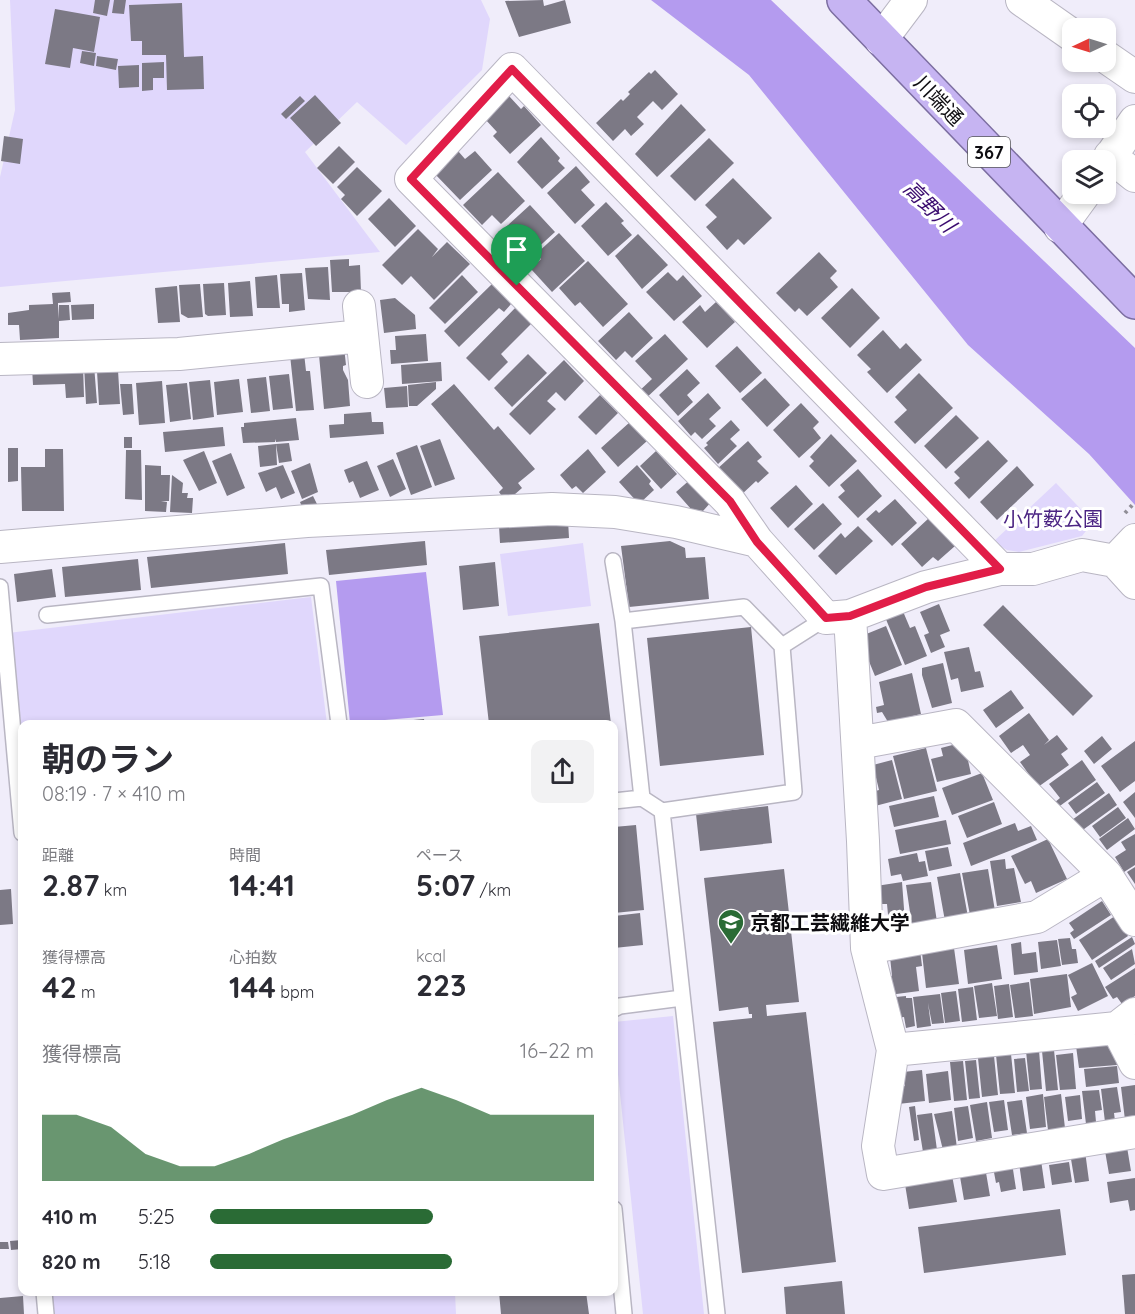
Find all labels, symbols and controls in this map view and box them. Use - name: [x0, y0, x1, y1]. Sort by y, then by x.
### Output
- north arrow: [1062, 18, 1116, 72]
- map controls: [1062, 18, 1116, 204]
- street label: 川端通: [909, 70, 969, 130]
- button: locate: [1062, 84, 1116, 138]
- road number: 367: [968, 137, 1010, 167]
- button: layers: [1062, 150, 1116, 204]
- water label: 高野川: [899, 175, 963, 239]
- pin: [491, 224, 542, 286]
- icon: arrive: [500, 233, 533, 266]
- park label: 小竹薮公園: [1003, 506, 1103, 531]
- text: 朝のラン: [42, 738, 174, 779]
- button: share: [531, 740, 594, 803]
- text: 08:19 · 7 × 410 m: [42, 781, 186, 806]
- text: 距離: [42, 845, 74, 865]
- text: 時間: [229, 845, 261, 865]
- text: ペース: [416, 845, 463, 865]
- text: 2.87: [42, 866, 99, 904]
- text: 14:41: [229, 866, 295, 904]
- text: 5:07: [416, 866, 475, 904]
- text: km: [99, 880, 127, 900]
- text: /km: [475, 880, 511, 900]
- school or university icon: 京都工芸繊維大学: [716, 907, 746, 945]
- place label: 京都工芸繊維大学: [750, 910, 910, 935]
- text: kcal: [416, 946, 446, 966]
- text: 獲得標高: [42, 947, 106, 967]
- text: 心拍数: [229, 947, 277, 967]
- text: 223: [416, 966, 466, 1004]
- text: 42: [42, 968, 77, 1006]
- text: 144: [229, 968, 276, 1006]
- text: m: [77, 982, 96, 1002]
- text: bpm: [276, 982, 314, 1002]
- text: 16–22 m: [520, 1038, 594, 1063]
- text: 獲得標高: [42, 1041, 122, 1066]
- text: 410 m: [42, 1204, 97, 1229]
- text: 5:25: [138, 1204, 175, 1229]
- text: 820 m: [42, 1249, 101, 1274]
- text: 5:18: [138, 1249, 171, 1274]

